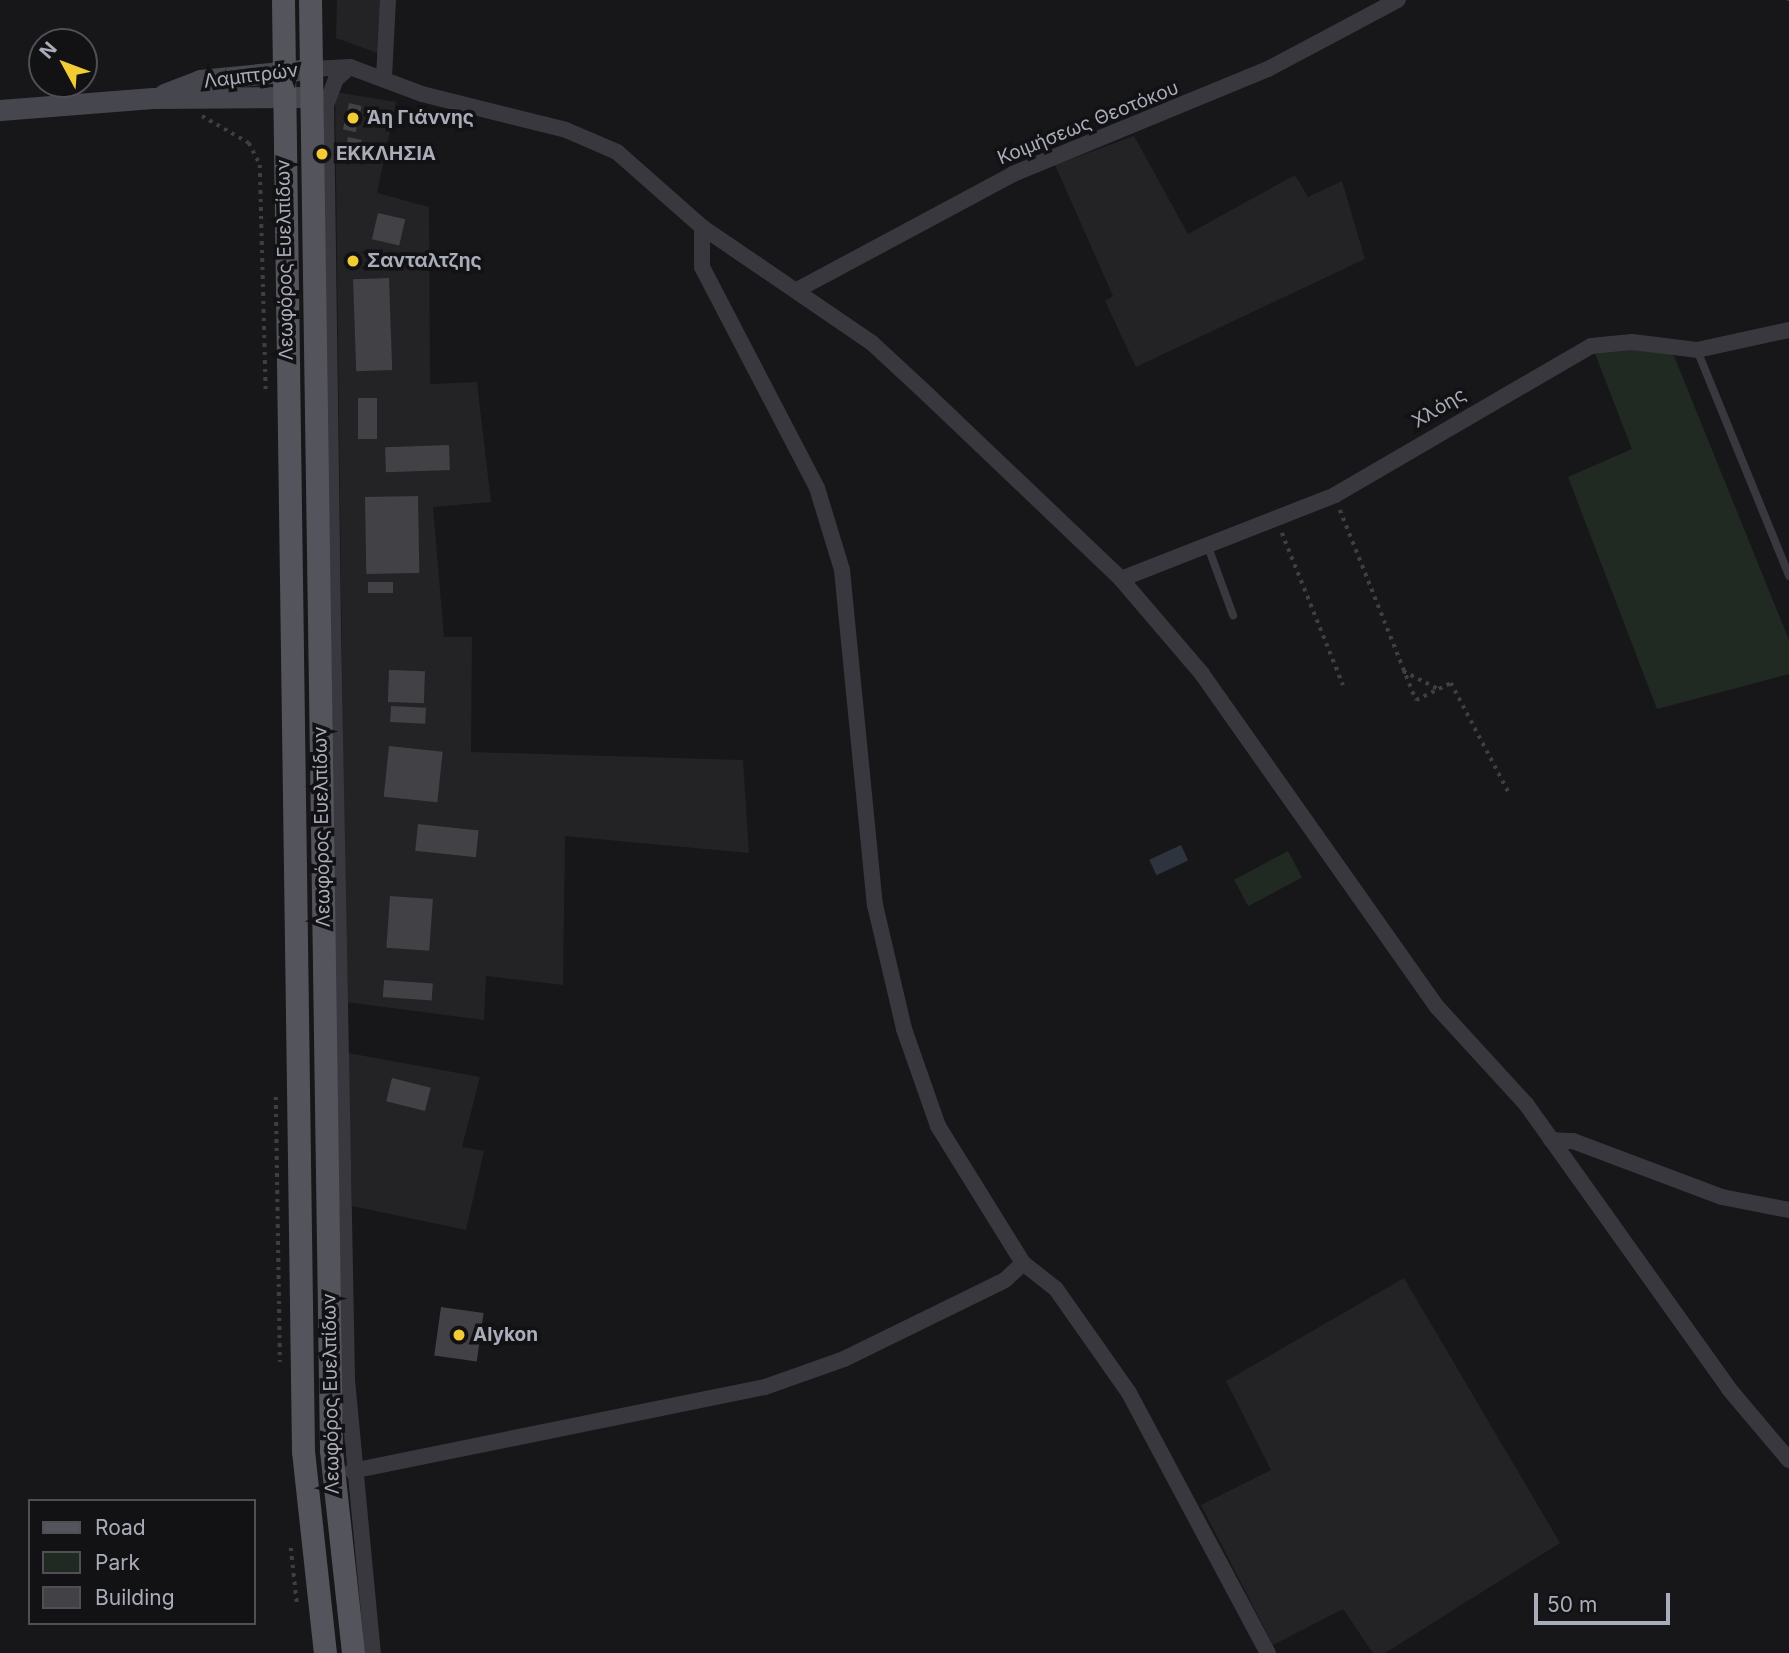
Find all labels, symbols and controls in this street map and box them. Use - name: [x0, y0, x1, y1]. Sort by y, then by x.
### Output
- north arrow: [28, 28, 98, 98]
- text: N: [35, 37, 62, 63]
- street label: Λαμπτρών: [202, 59, 300, 93]
- street label: Κοιμήσεως Θεοτόκου: [994, 76, 1182, 170]
- place label: Άη Γιάννης: [367, 107, 474, 129]
- marker: Άη Γιάννης: [345, 110, 361, 126]
- place label: ΕΚΚΛΗΣΙΑ: [336, 143, 436, 165]
- marker: ΕΚΚΛΗΣΙΑ: [314, 146, 330, 162]
- street label: Λεωφόρος Ευελπίδων: [272, 159, 298, 361]
- place label: Σανταλτζης: [367, 250, 482, 272]
- marker: Σανταλτζης: [345, 253, 361, 269]
- street label: Χλόης: [1408, 383, 1470, 433]
- street label: Λεωφόρος Ευελπίδων: [309, 726, 335, 928]
- street label: Λεωφόρος Ευελπίδων: [318, 1293, 344, 1495]
- place label: Alykon: [473, 1324, 538, 1346]
- marker: Alykon: [451, 1327, 467, 1343]
- legend: [28, 1499, 256, 1625]
- text: Road: [95, 1515, 146, 1540]
- text: Park: [95, 1550, 140, 1575]
- scale bar: [1537, 1580, 1674, 1624]
- text: Building: [95, 1585, 175, 1610]
- text: 50 m: [1547, 1592, 1597, 1617]

